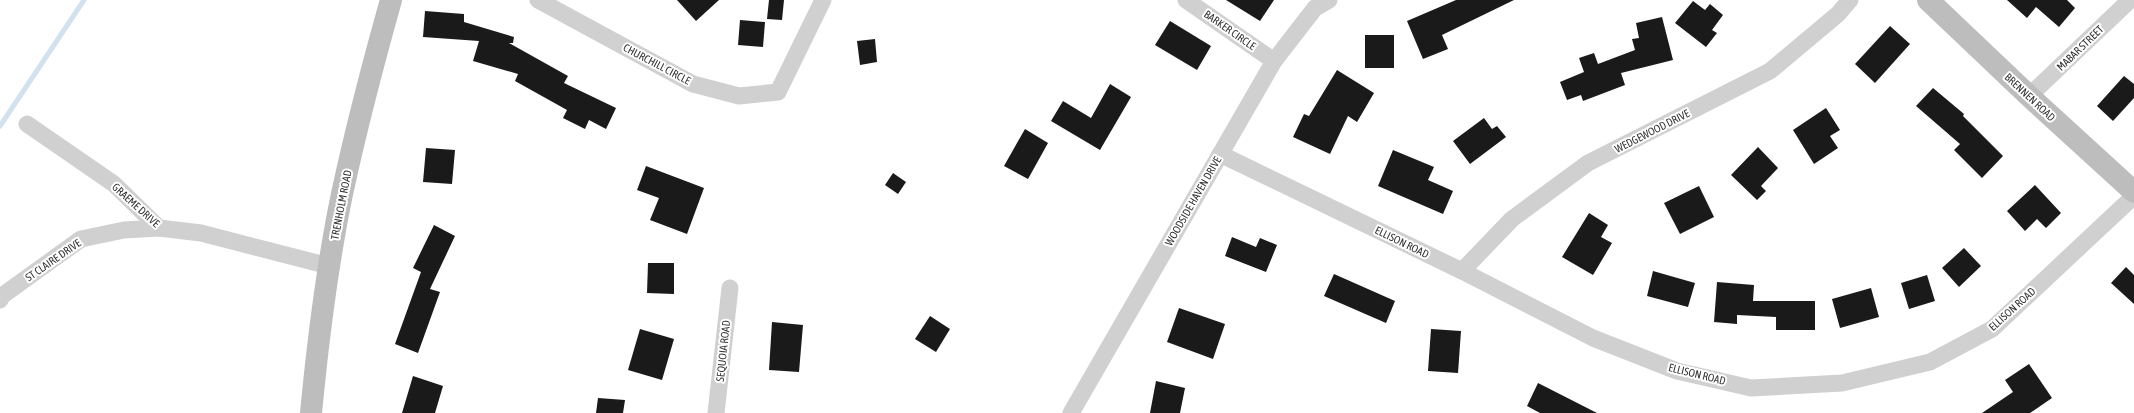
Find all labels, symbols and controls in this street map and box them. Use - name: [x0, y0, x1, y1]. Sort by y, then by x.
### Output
- street label: BARKER CIRCLE: [1202, 8, 1258, 52]
- street label: MABAR STREET: [2054, 23, 2106, 73]
- street label: CHURCHILL CIRCLE: [621, 41, 693, 87]
- street label: BRENNEN ROAD: [2002, 71, 2058, 123]
- street label: WEDGEWOOD DRIVE: [1613, 107, 1692, 155]
- street label: WOODSIDE HAVEN DRIVE: [1163, 154, 1224, 248]
- street label: TRENHOLM ROAD: [328, 169, 354, 241]
- street label: GRAEME DRIVE: [110, 181, 162, 230]
- street label: ELLISON ROAD: [1373, 224, 1431, 260]
- street label: ST CLAIRE DRIVE: [23, 236, 83, 283]
- street label: ELLISON ROAD: [1986, 285, 2038, 333]
- street label: SEQUOIA ROAD: [714, 320, 732, 382]
- street label: ELLISON ROAD: [1667, 361, 1727, 387]

